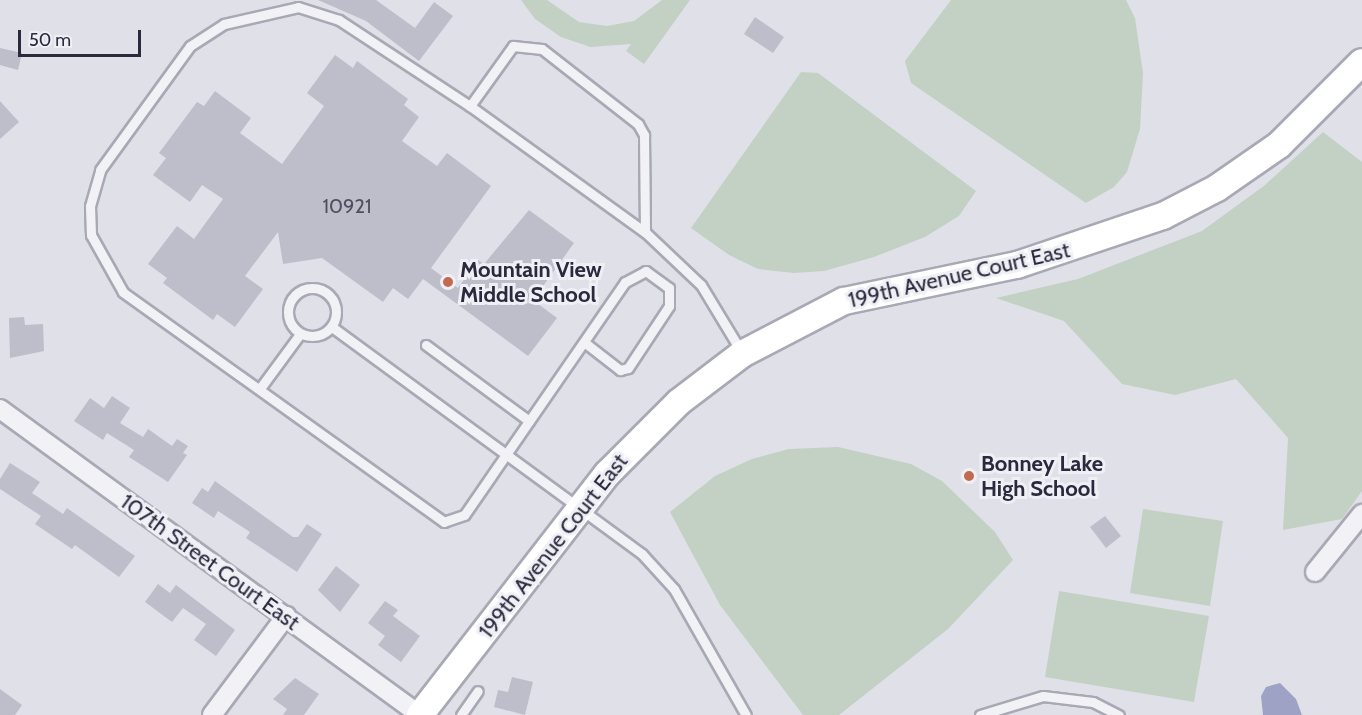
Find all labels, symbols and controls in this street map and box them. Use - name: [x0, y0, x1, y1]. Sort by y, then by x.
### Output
- scale bar: [21, 18, 144, 56]
- text: 50 m: [29, 29, 71, 51]
- house number: 10921: [323, 194, 371, 218]
- street label: 199th Avenue Court East: [846, 237, 1072, 313]
- place label: Mountain View Middle School: [460, 256, 602, 308]
- marker: Mountain View Middle School: [441, 275, 455, 289]
- street label: 199th Avenue Court East: [473, 449, 633, 643]
- place label: Bonney Lake High School: [981, 450, 1103, 502]
- marker: Bonney Lake High School: [962, 469, 976, 483]
- street label: 107th Street Court East: [115, 488, 305, 636]

